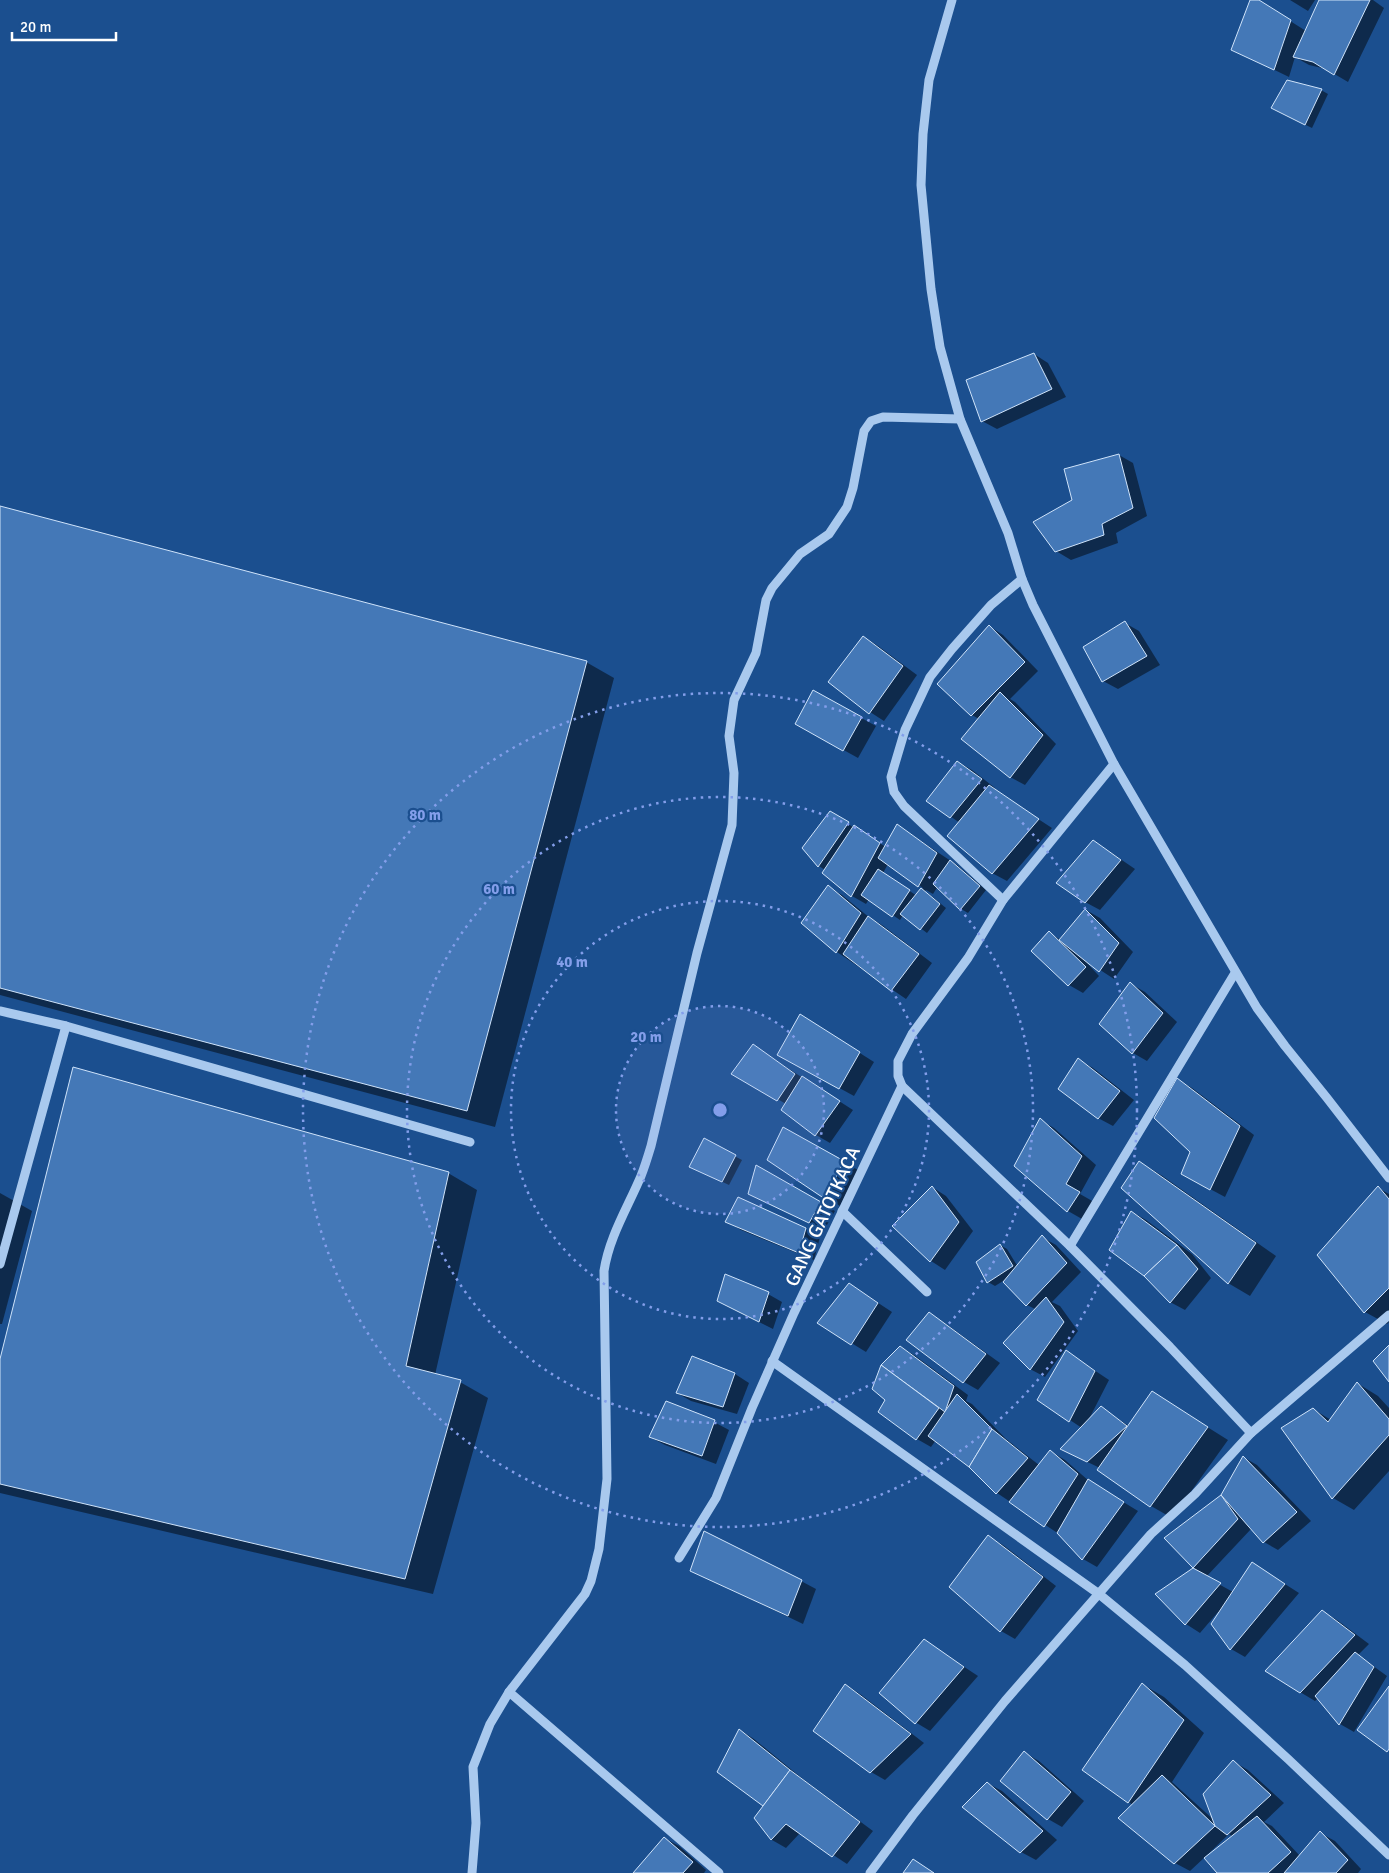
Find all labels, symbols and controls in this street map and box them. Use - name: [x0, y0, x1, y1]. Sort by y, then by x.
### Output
- scale bar: [12, 10, 116, 42]
- text: 20 m: [20, 18, 51, 36]
- text: 80 m: [409, 806, 441, 824]
- text: 60 m: [483, 880, 515, 898]
- text: 40 m: [556, 953, 588, 971]
- text: 20 m: [630, 1028, 662, 1046]
- centre of rings: [711, 1101, 729, 1119]
- street label: GANG GATOTKACA: [780, 1142, 866, 1290]

